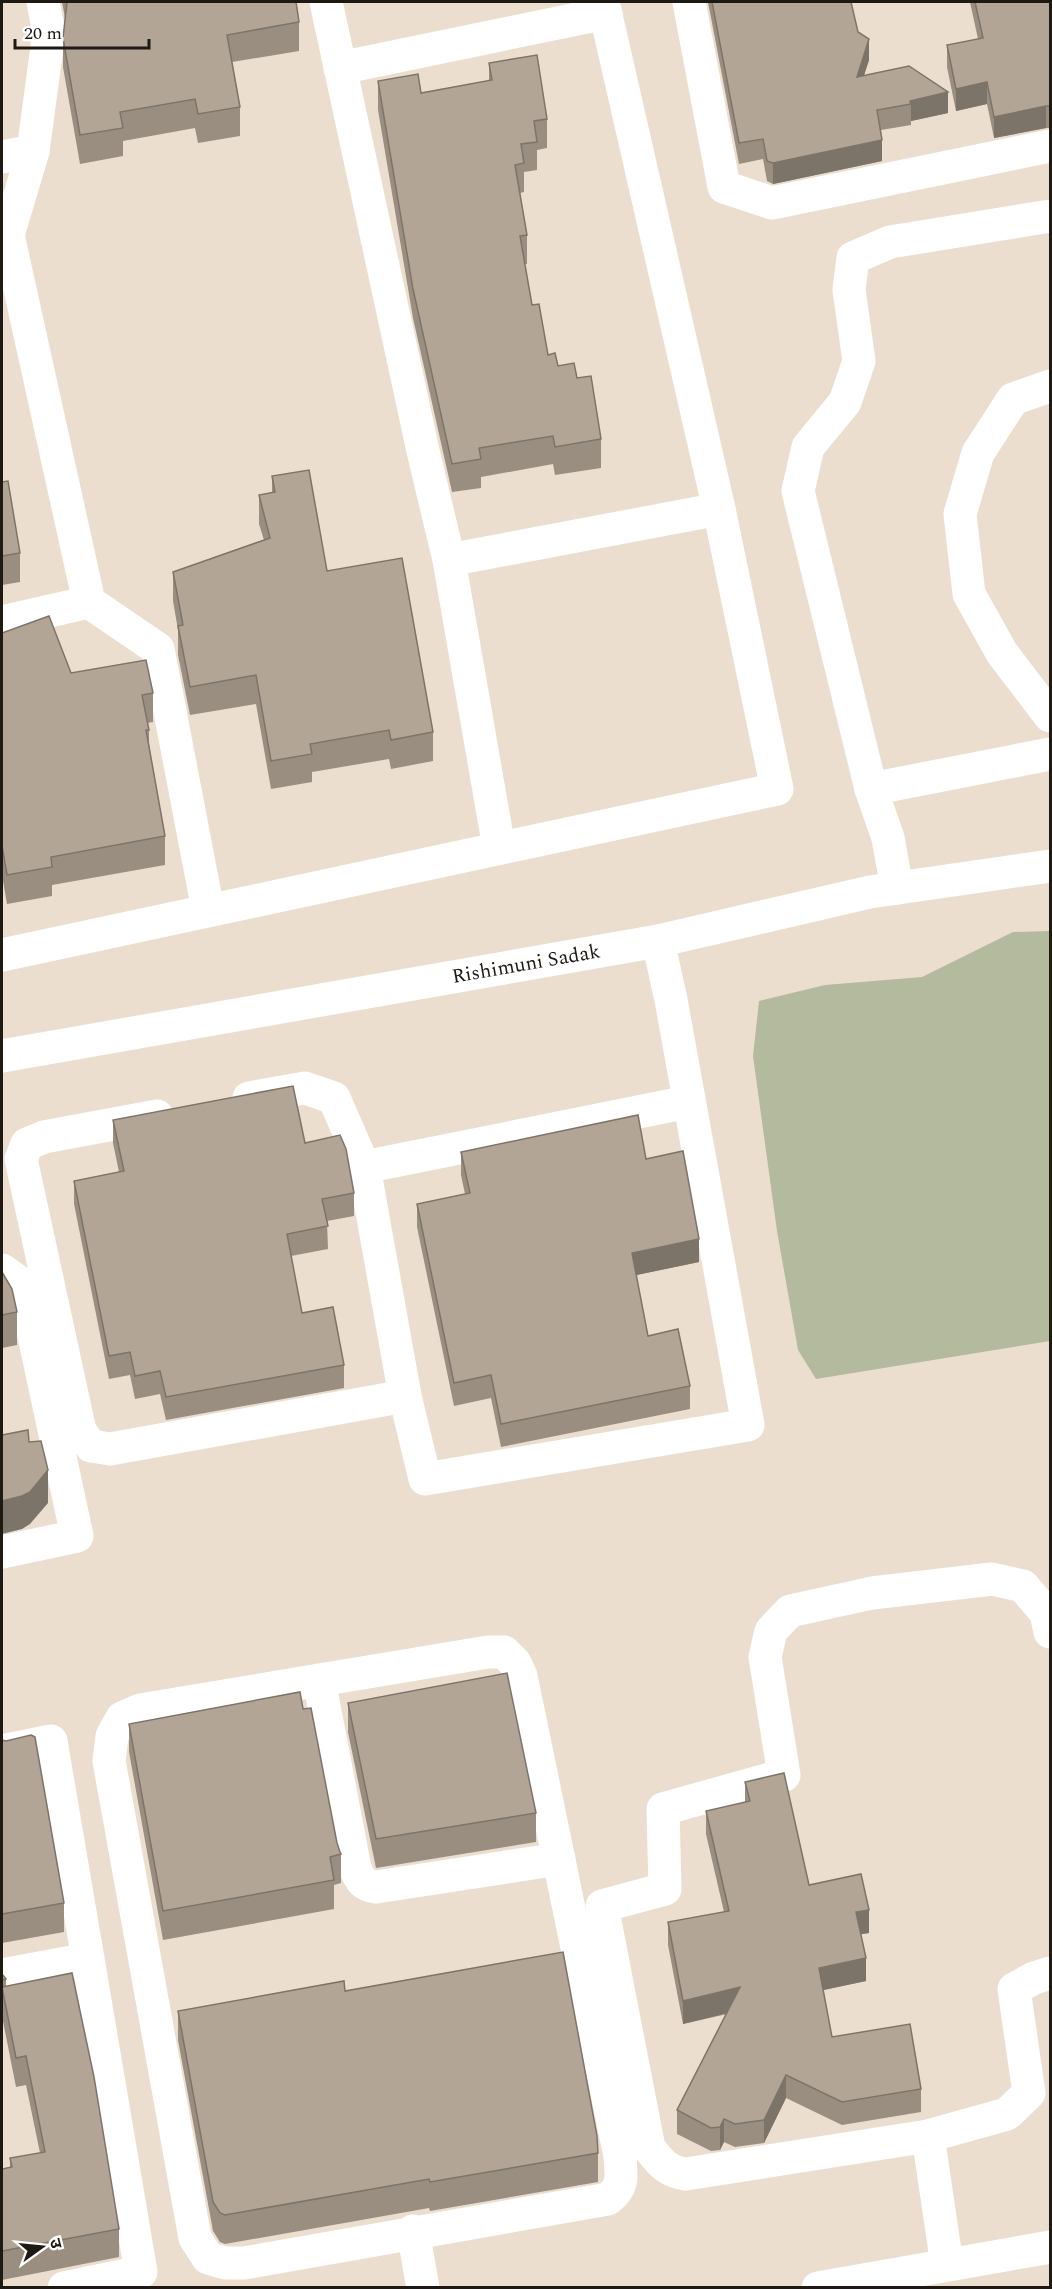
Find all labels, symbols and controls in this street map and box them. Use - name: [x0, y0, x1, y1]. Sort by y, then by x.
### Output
- scale bar: [15, 12, 148, 50]
- text: 20 m: [24, 20, 62, 47]
- street label: Rishimuni Sadak: [450, 936, 603, 992]
- north arrow: [12, 2217, 72, 2277]
- text: उ: [43, 2236, 68, 2252]

